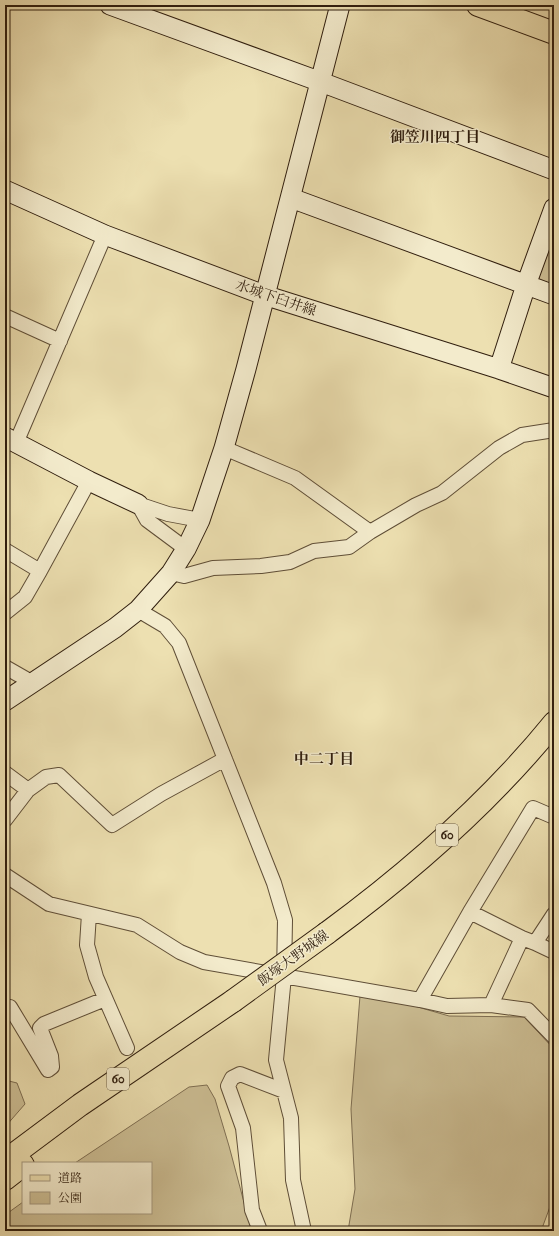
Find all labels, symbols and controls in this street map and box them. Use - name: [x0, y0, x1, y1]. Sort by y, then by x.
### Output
- district label: 御笠川四丁目: [390, 128, 480, 147]
- street label: 水城下臼井線: [234, 276, 318, 320]
- district label: 中二丁目: [294, 750, 354, 769]
- road number: 60: [436, 824, 458, 846]
- street label: 飯塚大野城線: [254, 926, 332, 990]
- road number: 60: [107, 1068, 129, 1090]
- legend: [22, 1162, 152, 1214]
- text: 道路: [58, 1171, 82, 1186]
- text: 公園: [58, 1191, 82, 1206]

